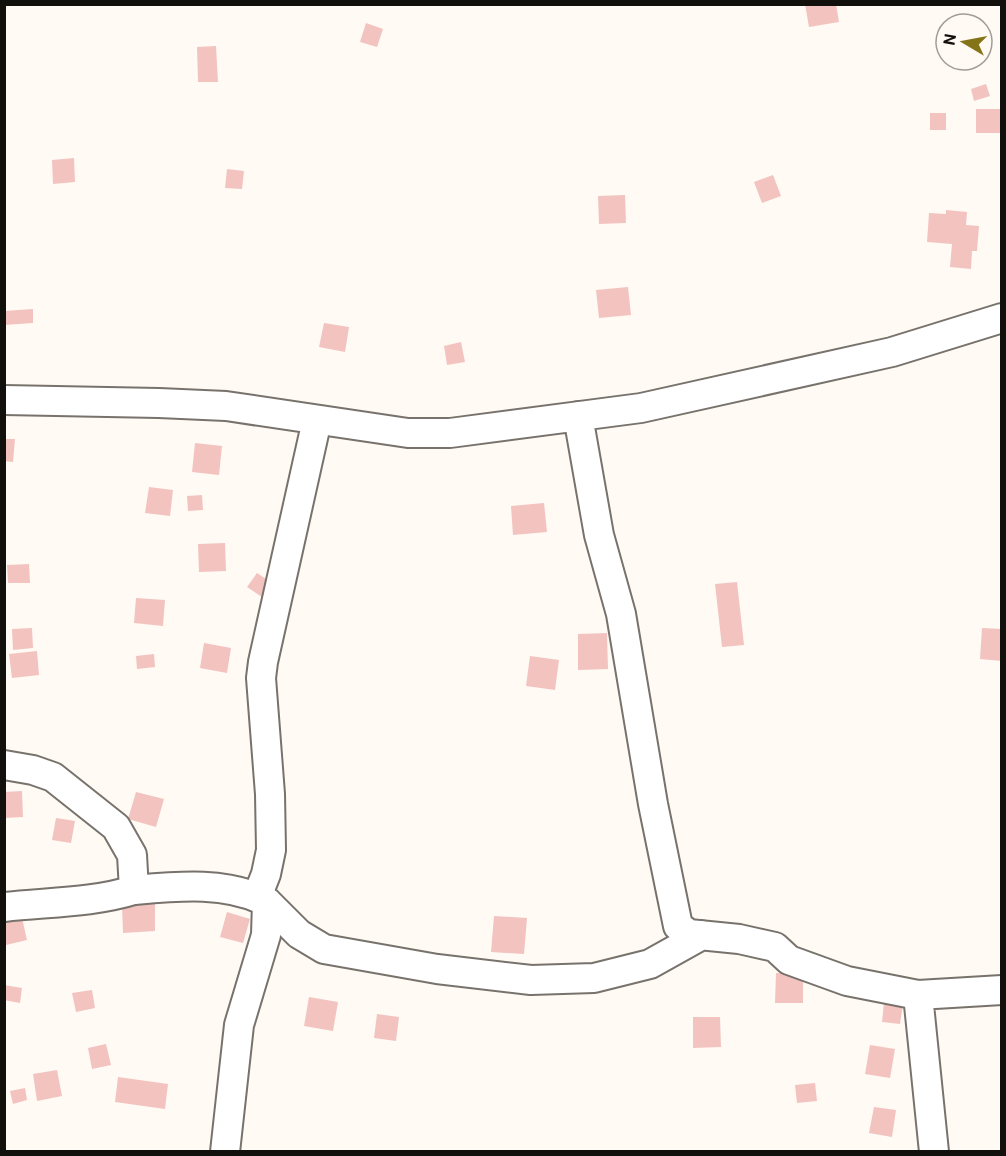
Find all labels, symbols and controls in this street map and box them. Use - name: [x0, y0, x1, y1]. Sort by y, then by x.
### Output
- north arrow: [934, 12, 994, 72]
- text: N: [939, 32, 960, 47]

